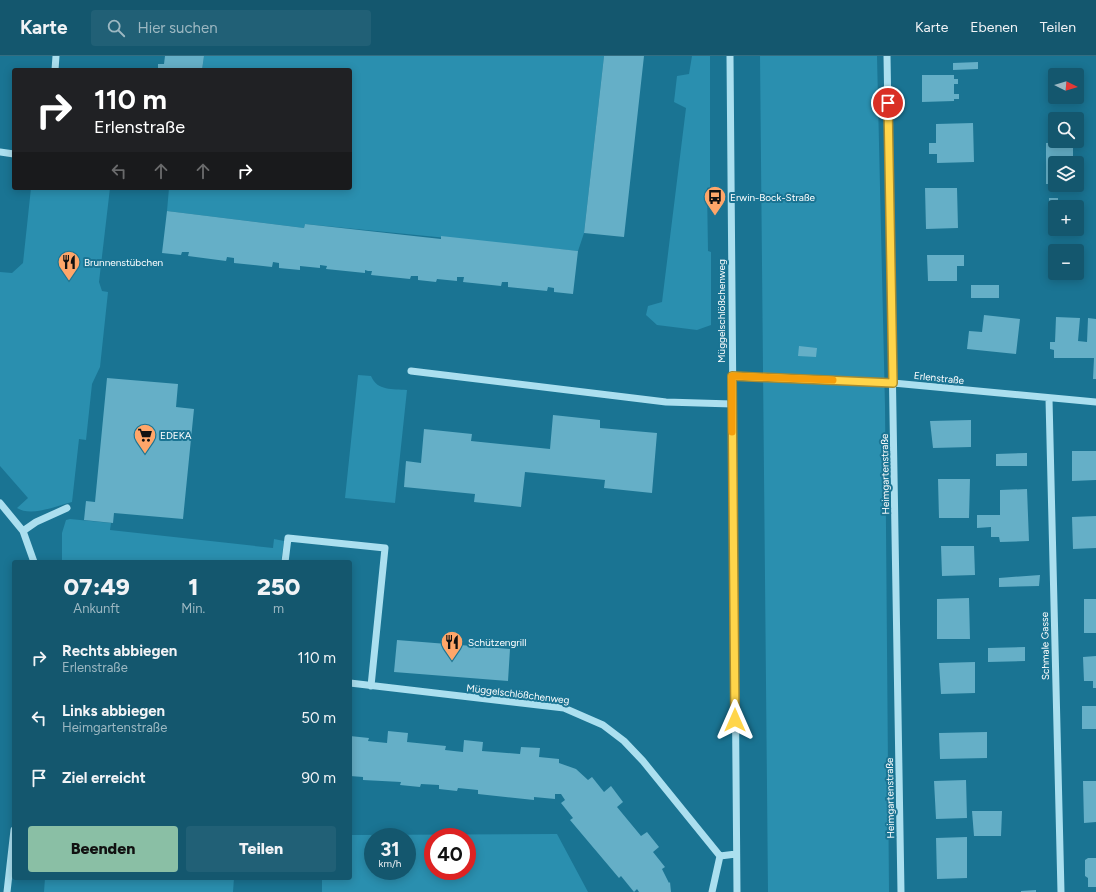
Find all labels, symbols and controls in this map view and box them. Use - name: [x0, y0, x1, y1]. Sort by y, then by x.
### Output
- search box: [91, 10, 371, 46]
- text: Karte: [20, 16, 67, 39]
- icon: search: [105, 17, 127, 39]
- text: Hier suchen: [137, 19, 218, 37]
- text: Karte: [915, 19, 948, 36]
- text: Ebenen: [970, 19, 1018, 36]
- text: Teilen: [1040, 19, 1076, 36]
- north arrow: [1048, 68, 1084, 104]
- map controls: [1048, 68, 1084, 280]
- text: 110 m: [94, 82, 167, 116]
- icon: right: [28, 84, 80, 136]
- pin: [871, 86, 905, 120]
- icon: arrive: [877, 92, 899, 114]
- button: search: [1048, 112, 1084, 148]
- text: Erlenstraße: [94, 116, 185, 138]
- button: layers: [1048, 156, 1084, 192]
- icon: left: [108, 160, 130, 182]
- icon: ahead: [150, 160, 172, 182]
- icon: ahead: [192, 160, 214, 182]
- icon: right: [234, 160, 256, 182]
- bus stop icon: Erwin-Bock-Straße: [702, 184, 728, 217]
- place label: Erwin-Bock-Straße: [730, 191, 816, 204]
- button: +: [1048, 200, 1084, 236]
- button: −: [1048, 244, 1084, 280]
- restaurant icon: Brunnenstübchen: [56, 249, 82, 282]
- place label: Brunnenstübchen: [84, 256, 164, 269]
- street label: Müggelschlößchenweg: [715, 259, 728, 363]
- street label: Erlenstraße: [913, 369, 965, 387]
- supermarket icon: EDEKA: [132, 422, 158, 455]
- place label: EDEKA: [160, 429, 192, 442]
- street label: Heimgartenstraße: [878, 433, 892, 515]
- text: 07:49: [63, 572, 130, 601]
- text: 1: [188, 572, 198, 601]
- text: 250: [257, 572, 301, 601]
- text: Ankunft: [73, 601, 120, 616]
- text: Min.: [181, 601, 205, 616]
- text: m: [273, 601, 284, 616]
- street label: Schmale Gasse: [1038, 611, 1052, 680]
- restaurant icon: Schützengrill: [439, 629, 465, 662]
- place label: Schützengrill: [468, 636, 526, 649]
- text: Rechts abbiegen: [62, 642, 177, 660]
- icon: right: [28, 647, 50, 669]
- text: 110 m: [298, 649, 336, 667]
- text: Erlenstraße: [62, 660, 128, 675]
- street label: Müggelschlößchenweg: [466, 681, 570, 707]
- position arrow: [714, 699, 756, 741]
- text: Links abbiegen: [62, 702, 165, 720]
- icon: left: [28, 707, 50, 729]
- text: 50 m: [301, 709, 336, 727]
- text: Heimgartenstraße: [62, 720, 167, 735]
- street label: Heimgartenstraße: [883, 757, 897, 839]
- icon: arrive: [28, 767, 50, 789]
- text: Ziel erreicht: [62, 769, 146, 787]
- text: 90 m: [301, 769, 336, 787]
- button: Beenden: [28, 826, 178, 872]
- button: Teilen: [186, 826, 336, 872]
- speed limit sign: 40: [424, 828, 476, 880]
- text: 31: [380, 837, 400, 861]
- text: km/h: [379, 857, 401, 870]

